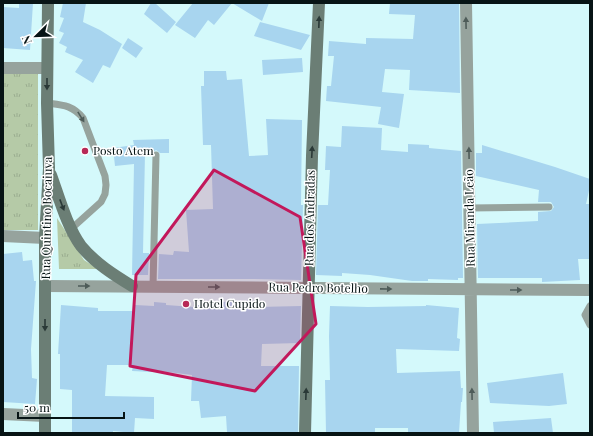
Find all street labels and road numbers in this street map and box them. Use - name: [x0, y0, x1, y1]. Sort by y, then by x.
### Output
- street label: Rua Quintino Bocaiuva: [37, 156, 55, 279]
- street label: Rua Miranda Leão: [460, 169, 478, 267]
- street label: Rua dos Andradas: [300, 170, 318, 266]
- street label: Rua Pedro Botelho: [268, 278, 368, 296]

